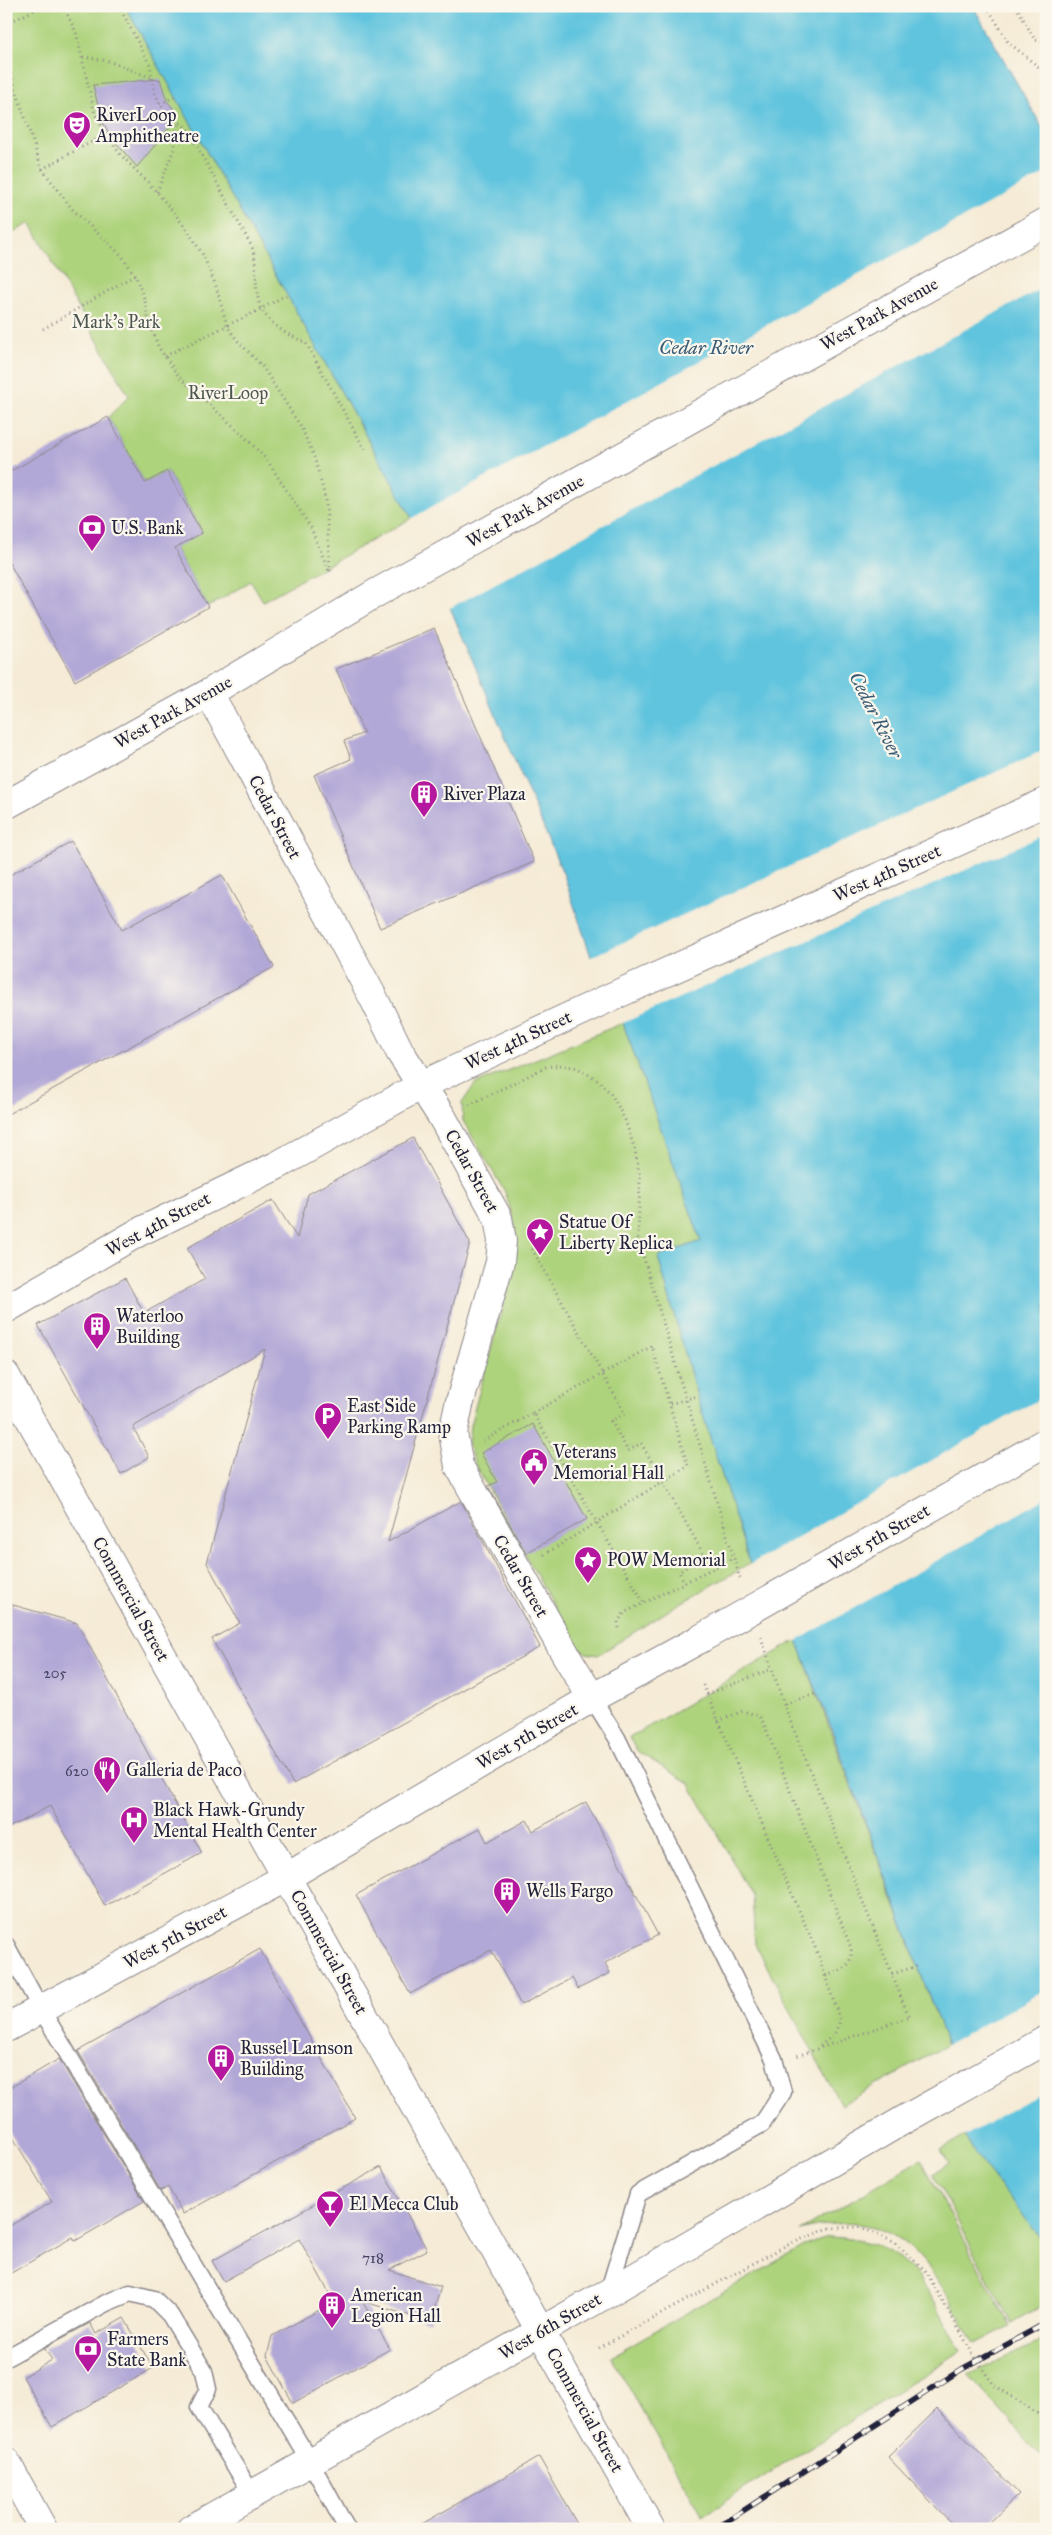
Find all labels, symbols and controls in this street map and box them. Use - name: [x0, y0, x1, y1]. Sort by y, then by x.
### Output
- place label: RiverLoop Amphitheatre: [95, 104, 199, 147]
- theatre icon: RiverLoop Amphitheatre: [62, 110, 92, 149]
- street label: West Park Avenue: [816, 273, 942, 355]
- park label: Mark's Park: [72, 311, 161, 333]
- water label: Cedar River: [659, 336, 754, 359]
- park label: RiverLoop: [188, 382, 268, 404]
- street label: West Park Avenue: [462, 470, 588, 552]
- bank icon: U.S. Bank: [77, 513, 107, 552]
- place label: U.S. Bank: [111, 517, 184, 539]
- water label: Cedar River: [844, 668, 908, 763]
- street label: West Park Avenue: [110, 671, 236, 753]
- street label: Cedar Street: [244, 771, 307, 863]
- building icon: River Plaza: [409, 779, 439, 818]
- place label: River Plaza: [443, 783, 526, 805]
- street label: West 4th Street: [830, 839, 945, 907]
- street label: West 4th Street: [461, 1005, 576, 1074]
- street label: Cedar Street: [440, 1126, 504, 1217]
- street label: West 4th Street: [102, 1187, 215, 1261]
- place label: Statue Of Liberty Replica: [559, 1211, 673, 1254]
- place icon: Statue Of Liberty Replica: [525, 1217, 555, 1256]
- place label: Waterloo Building: [116, 1305, 184, 1349]
- building icon: Waterloo Building: [82, 1311, 112, 1350]
- place label: East Side Parking Ramp: [347, 1395, 451, 1439]
- parking icon: East Side Parking Ramp: [313, 1401, 343, 1440]
- place label: Veterans Memorial Hall: [552, 1441, 664, 1484]
- public building icon: Veterans Memorial Hall: [519, 1447, 549, 1486]
- street label: West 5th Street: [824, 1499, 934, 1575]
- street label: Cedar Street: [489, 1531, 554, 1622]
- street label: Commercial Street: [88, 1533, 175, 1666]
- place icon: POW Memorial: [573, 1545, 603, 1584]
- place label: POW Memorial: [607, 1549, 726, 1571]
- house number: 205: [43, 1664, 67, 1682]
- street label: West 5th Street: [472, 1698, 582, 1774]
- restaurant icon: Galleria de Paco: [92, 1755, 122, 1794]
- place label: Galleria de Paco: [126, 1759, 242, 1781]
- house number: 620: [65, 1762, 89, 1780]
- place label: Black Hawk-Grundy Mental Health Center: [153, 1799, 317, 1842]
- hospital icon: Black Hawk-Grundy Mental Health Center: [119, 1805, 149, 1844]
- building icon: Wells Fargo: [492, 1876, 522, 1915]
- place label: Wells Fargo: [526, 1880, 613, 1903]
- street label: Commercial Street: [286, 1886, 373, 2019]
- street label: West 5th Street: [120, 1900, 231, 1973]
- place label: Russel Lamson Building: [240, 2037, 353, 2081]
- building icon: Russel Lamson Building: [206, 2043, 236, 2082]
- bar icon: El Mecca Club: [315, 2189, 345, 2228]
- place label: El Mecca Club: [349, 2193, 459, 2215]
- house number: 718: [362, 2249, 384, 2267]
- place label: American Legion Hall: [350, 2284, 441, 2328]
- street label: West 6th Street: [495, 2287, 606, 2364]
- building icon: American Legion Hall: [317, 2290, 347, 2329]
- place label: Farmers State Bank: [107, 2328, 187, 2371]
- bank icon: Farmers State Bank: [73, 2334, 103, 2373]
- street label: Commercial Street: [542, 2344, 629, 2477]

